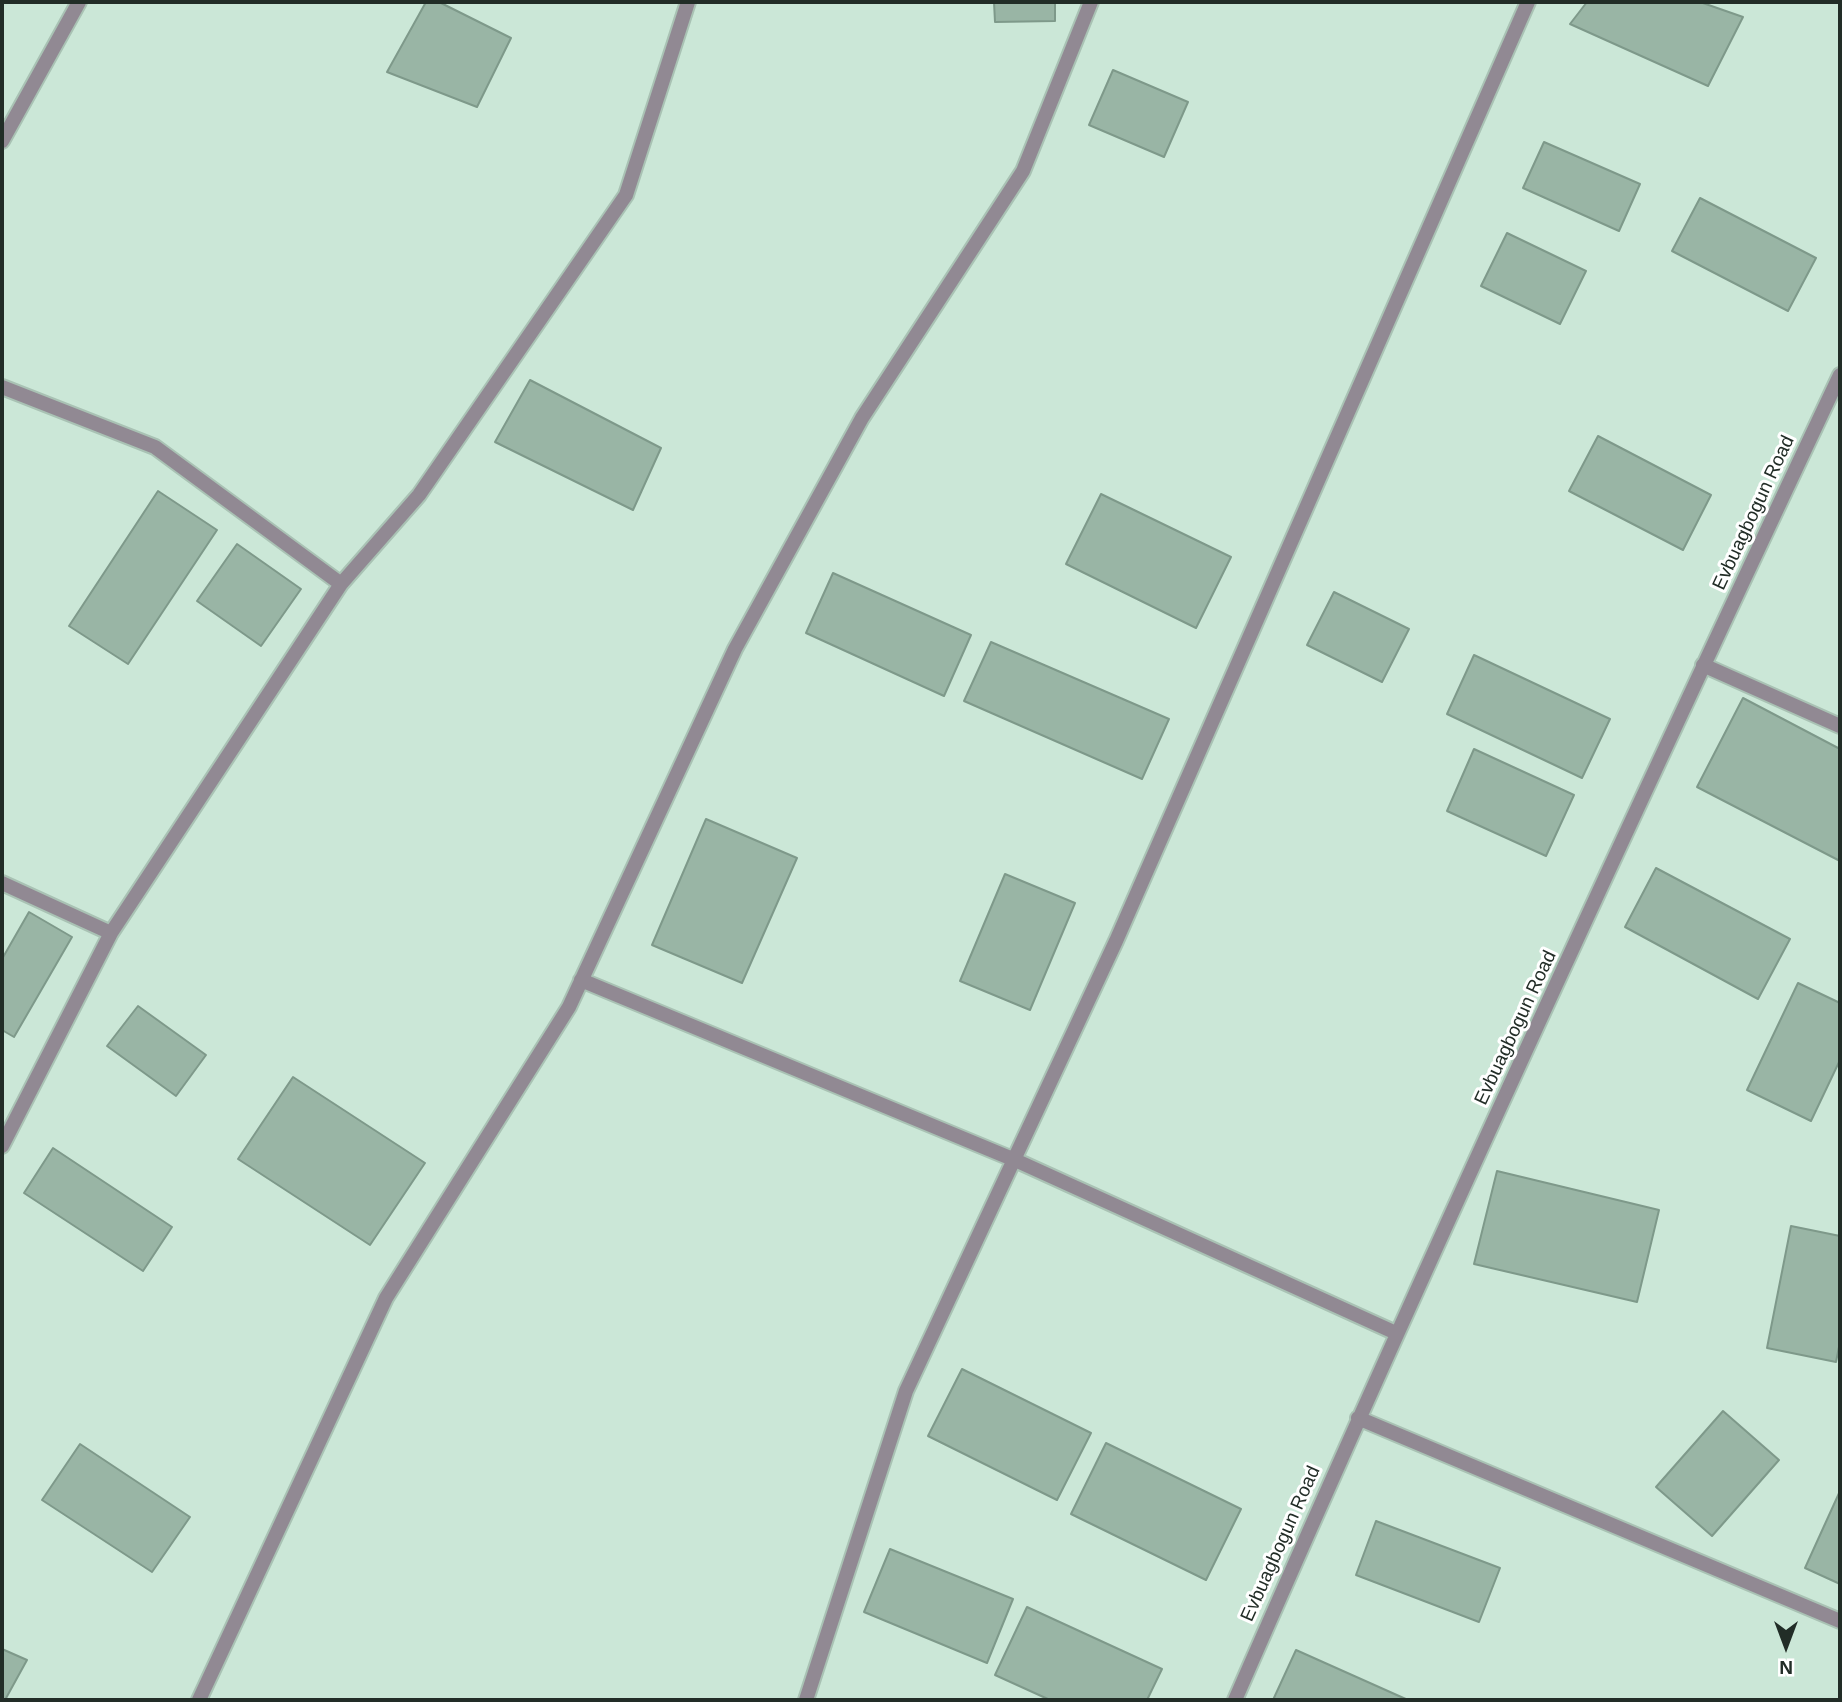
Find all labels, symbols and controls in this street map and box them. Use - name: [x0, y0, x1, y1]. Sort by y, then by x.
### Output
- street label: Evbuagbogun Road: [1708, 432, 1800, 594]
- street label: Evbuagbogun Road: [1470, 947, 1562, 1109]
- street label: Evbuagbogun Road: [1236, 1463, 1326, 1625]
- north arrow: [1751, 1611, 1821, 1681]
- text: N: [1779, 1657, 1793, 1678]

